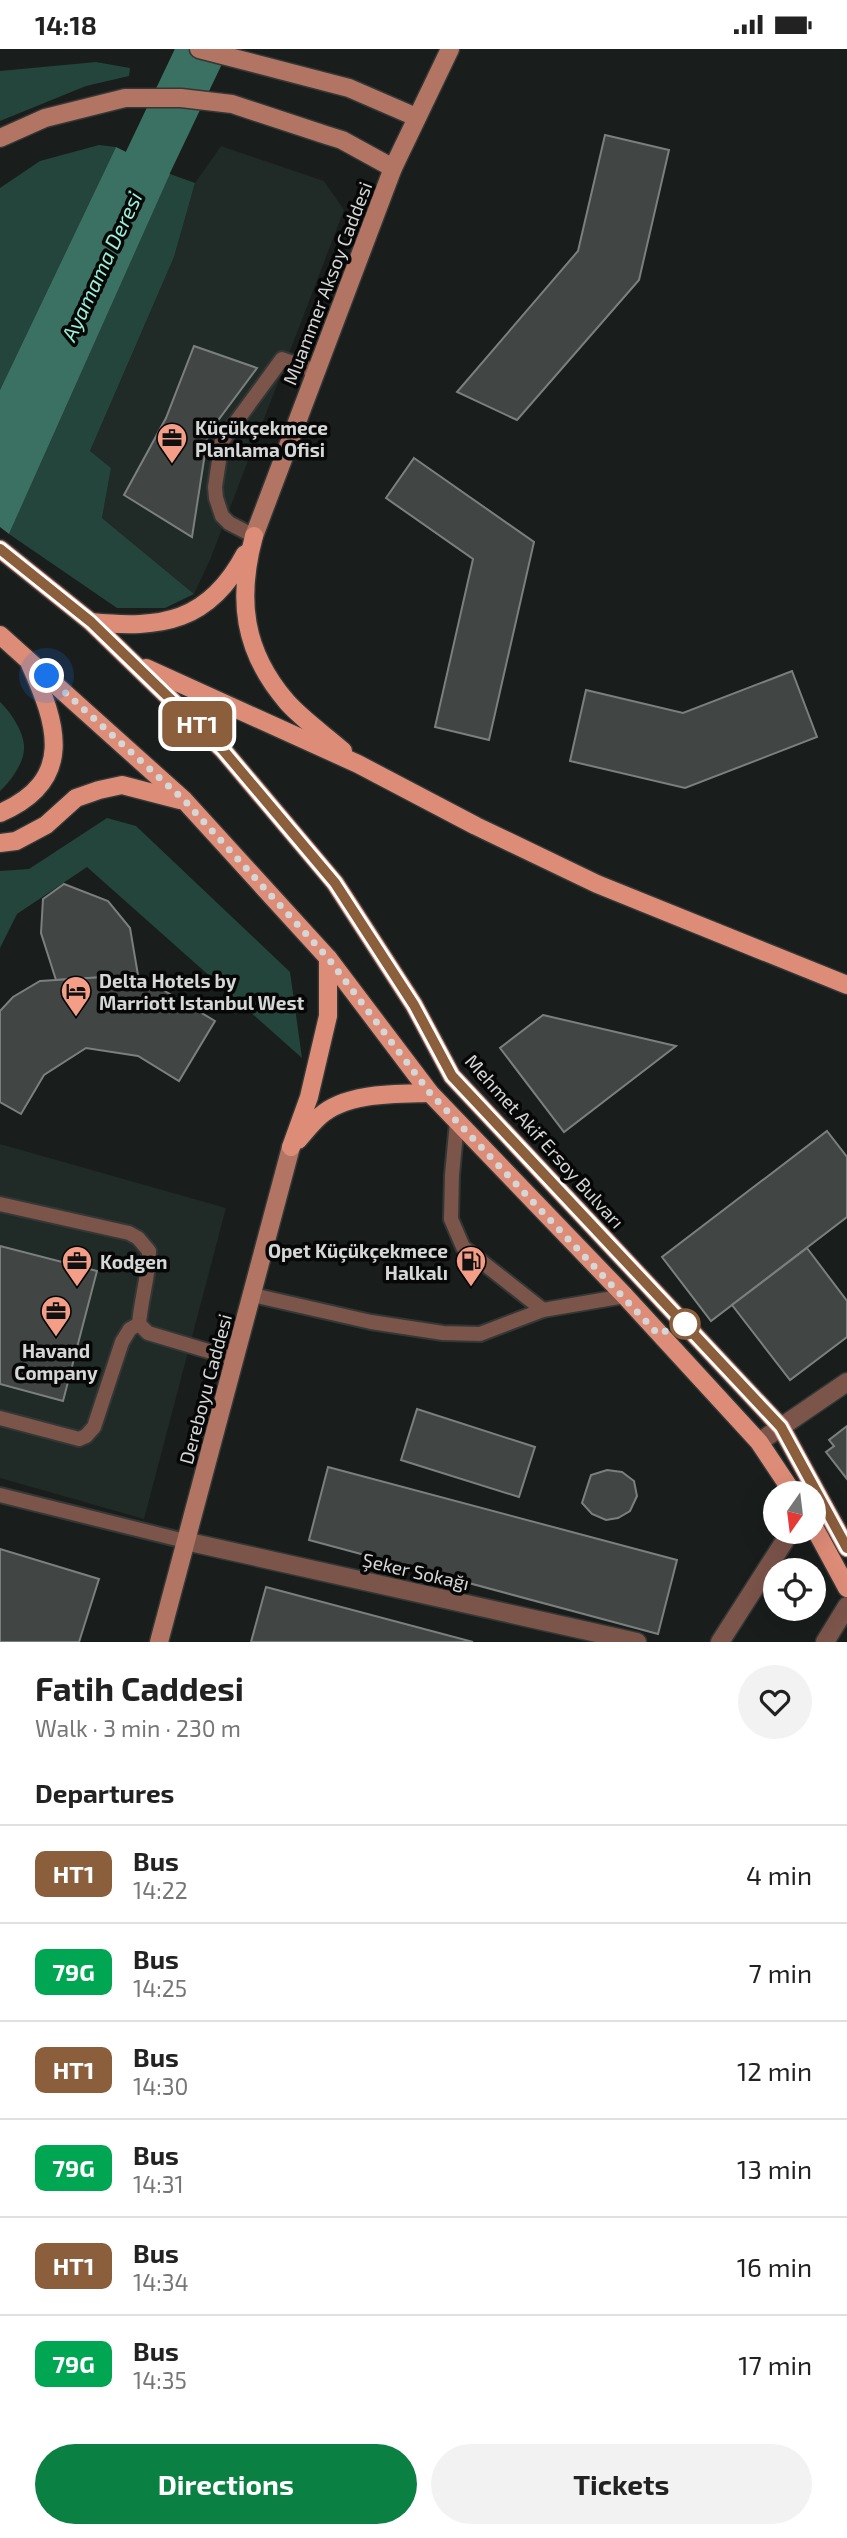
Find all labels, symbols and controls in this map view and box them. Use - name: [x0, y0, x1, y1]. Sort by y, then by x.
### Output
- text: 14:18: [35, 9, 97, 40]
- street label: Muammer Aksoy Caddesi: [278, 178, 376, 388]
- water label: Ayamama Deresi: [55, 187, 147, 346]
- place label: Küçükçekmece Planlama Ofisi: [195, 416, 328, 461]
- office icon: Küçükçekmece Planlama Ofisi: [155, 421, 189, 465]
- your location: [29, 658, 64, 693]
- line badge: HT1: [157, 701, 237, 747]
- text: HT1: [176, 709, 218, 738]
- place label: Delta Hotels by Marriott Istanbul West: [99, 969, 305, 1014]
- hotel icon: Delta Hotels by Marriott Istanbul West: [59, 974, 93, 1018]
- street label: Mehmet Akif Ersoy Bulvarı: [461, 1049, 629, 1233]
- place label: Opet Küçükçekmece Halkalı: [268, 1239, 448, 1284]
- office icon: Kodgen: [60, 1244, 94, 1288]
- fuel station icon: Opet Küçükçekmece Halkalı: [454, 1244, 488, 1288]
- place label: Kodgen: [100, 1250, 167, 1273]
- office icon: Havand Company: [39, 1294, 73, 1338]
- unlabelled marker: [670, 1309, 700, 1339]
- street label: Dereboyu Caddesi: [174, 1311, 236, 1467]
- place label: Havand Company: [14, 1339, 98, 1385]
- north arrow: [763, 1481, 826, 1543]
- map controls: [763, 1481, 826, 1621]
- street label: Şeker Sokağı: [360, 1548, 472, 1595]
- button: locate: [763, 1558, 826, 1621]
- button: heart: [738, 1665, 812, 1739]
- text: Fatih Caddesi: [35, 1668, 244, 1708]
- text: Walk · 3 min · 230 m: [35, 1714, 241, 1742]
- text: Departures: [35, 1777, 174, 1808]
- text: Bus: [133, 1845, 179, 1876]
- text: HT1: [53, 1859, 94, 1888]
- text: 4 min: [746, 1859, 812, 1890]
- text: 14:22: [133, 1876, 188, 1904]
- text: Bus: [133, 1943, 179, 1974]
- text: 79G: [52, 1957, 95, 1986]
- text: 7 min: [749, 1957, 812, 1988]
- text: 14:25: [133, 1974, 187, 2002]
- text: Bus: [133, 2041, 179, 2072]
- text: HT1: [53, 2055, 94, 2084]
- text: 12 min: [737, 2055, 812, 2086]
- text: 14:30: [133, 2072, 188, 2100]
- text: Bus: [133, 2139, 179, 2170]
- text: 79G: [52, 2153, 95, 2182]
- text: 13 min: [737, 2153, 812, 2184]
- text: 14:31: [133, 2170, 184, 2198]
- text: Bus: [133, 2237, 179, 2268]
- text: HT1: [53, 2251, 94, 2280]
- text: 16 min: [737, 2251, 812, 2282]
- text: 14:34: [133, 2268, 189, 2296]
- text: Bus: [133, 2335, 179, 2366]
- text: 79G: [52, 2349, 95, 2378]
- text: 17 min: [738, 2349, 812, 2380]
- text: 14:35: [133, 2366, 187, 2394]
- button: Directions: [35, 2444, 417, 2524]
- button: Tickets: [431, 2444, 812, 2524]

